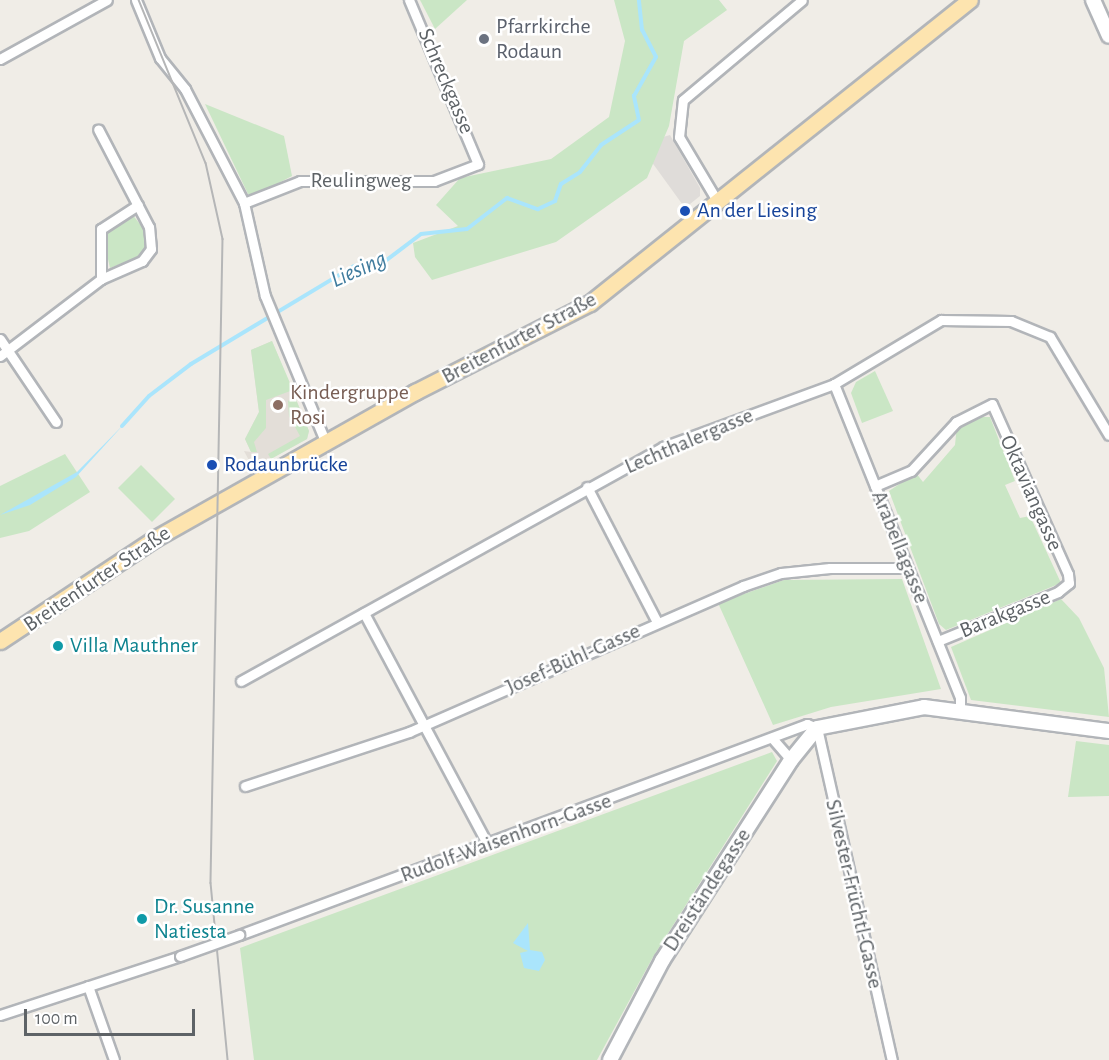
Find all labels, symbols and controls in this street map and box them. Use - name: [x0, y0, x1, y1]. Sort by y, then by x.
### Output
- place label: Pfarrkirche Rodaun: [496, 13, 591, 64]
- street label: Schreckgasse: [412, 24, 480, 138]
- marker: Pfarrkirche Rodaun: [477, 32, 491, 46]
- street label: Reulingweg: [311, 168, 411, 194]
- place label: An der Liesing: [697, 198, 817, 224]
- marker: An der Liesing: [678, 204, 692, 218]
- water label: Liesing: [326, 245, 392, 295]
- street label: Breitenfurter Straße: [437, 286, 601, 390]
- place label: Kindergruppe Rosi: [290, 379, 409, 430]
- marker: Kindergruppe Rosi: [271, 398, 285, 412]
- street label: Lechthalergasse: [621, 402, 757, 480]
- street label: Oktaviangasse: [994, 431, 1068, 555]
- place label: Rodaunbrücke: [224, 452, 348, 478]
- marker: Rodaunbrücke: [205, 458, 219, 472]
- street label: Arabellagasse: [865, 487, 935, 607]
- street label: Breitenfurter Straße: [19, 520, 175, 638]
- street label: Barakgasse: [956, 584, 1054, 644]
- street label: Josef-Bühl-Gasse: [502, 618, 644, 700]
- place label: Villa Mauthner: [70, 633, 198, 659]
- marker: Villa Mauthner: [51, 639, 65, 653]
- street label: Rudolf-Waisenhorn-Gasse: [397, 788, 615, 888]
- street label: Silvester-Früchtl-Gasse: [819, 797, 889, 991]
- street label: Dreiständegasse: [657, 823, 757, 957]
- place label: Dr. Susanne Natiesta: [154, 893, 254, 944]
- marker: Dr. Susanne Natiesta: [135, 912, 149, 926]
- scale bar: [27, 997, 198, 1035]
- text: 100 m: [35, 1010, 78, 1028]

